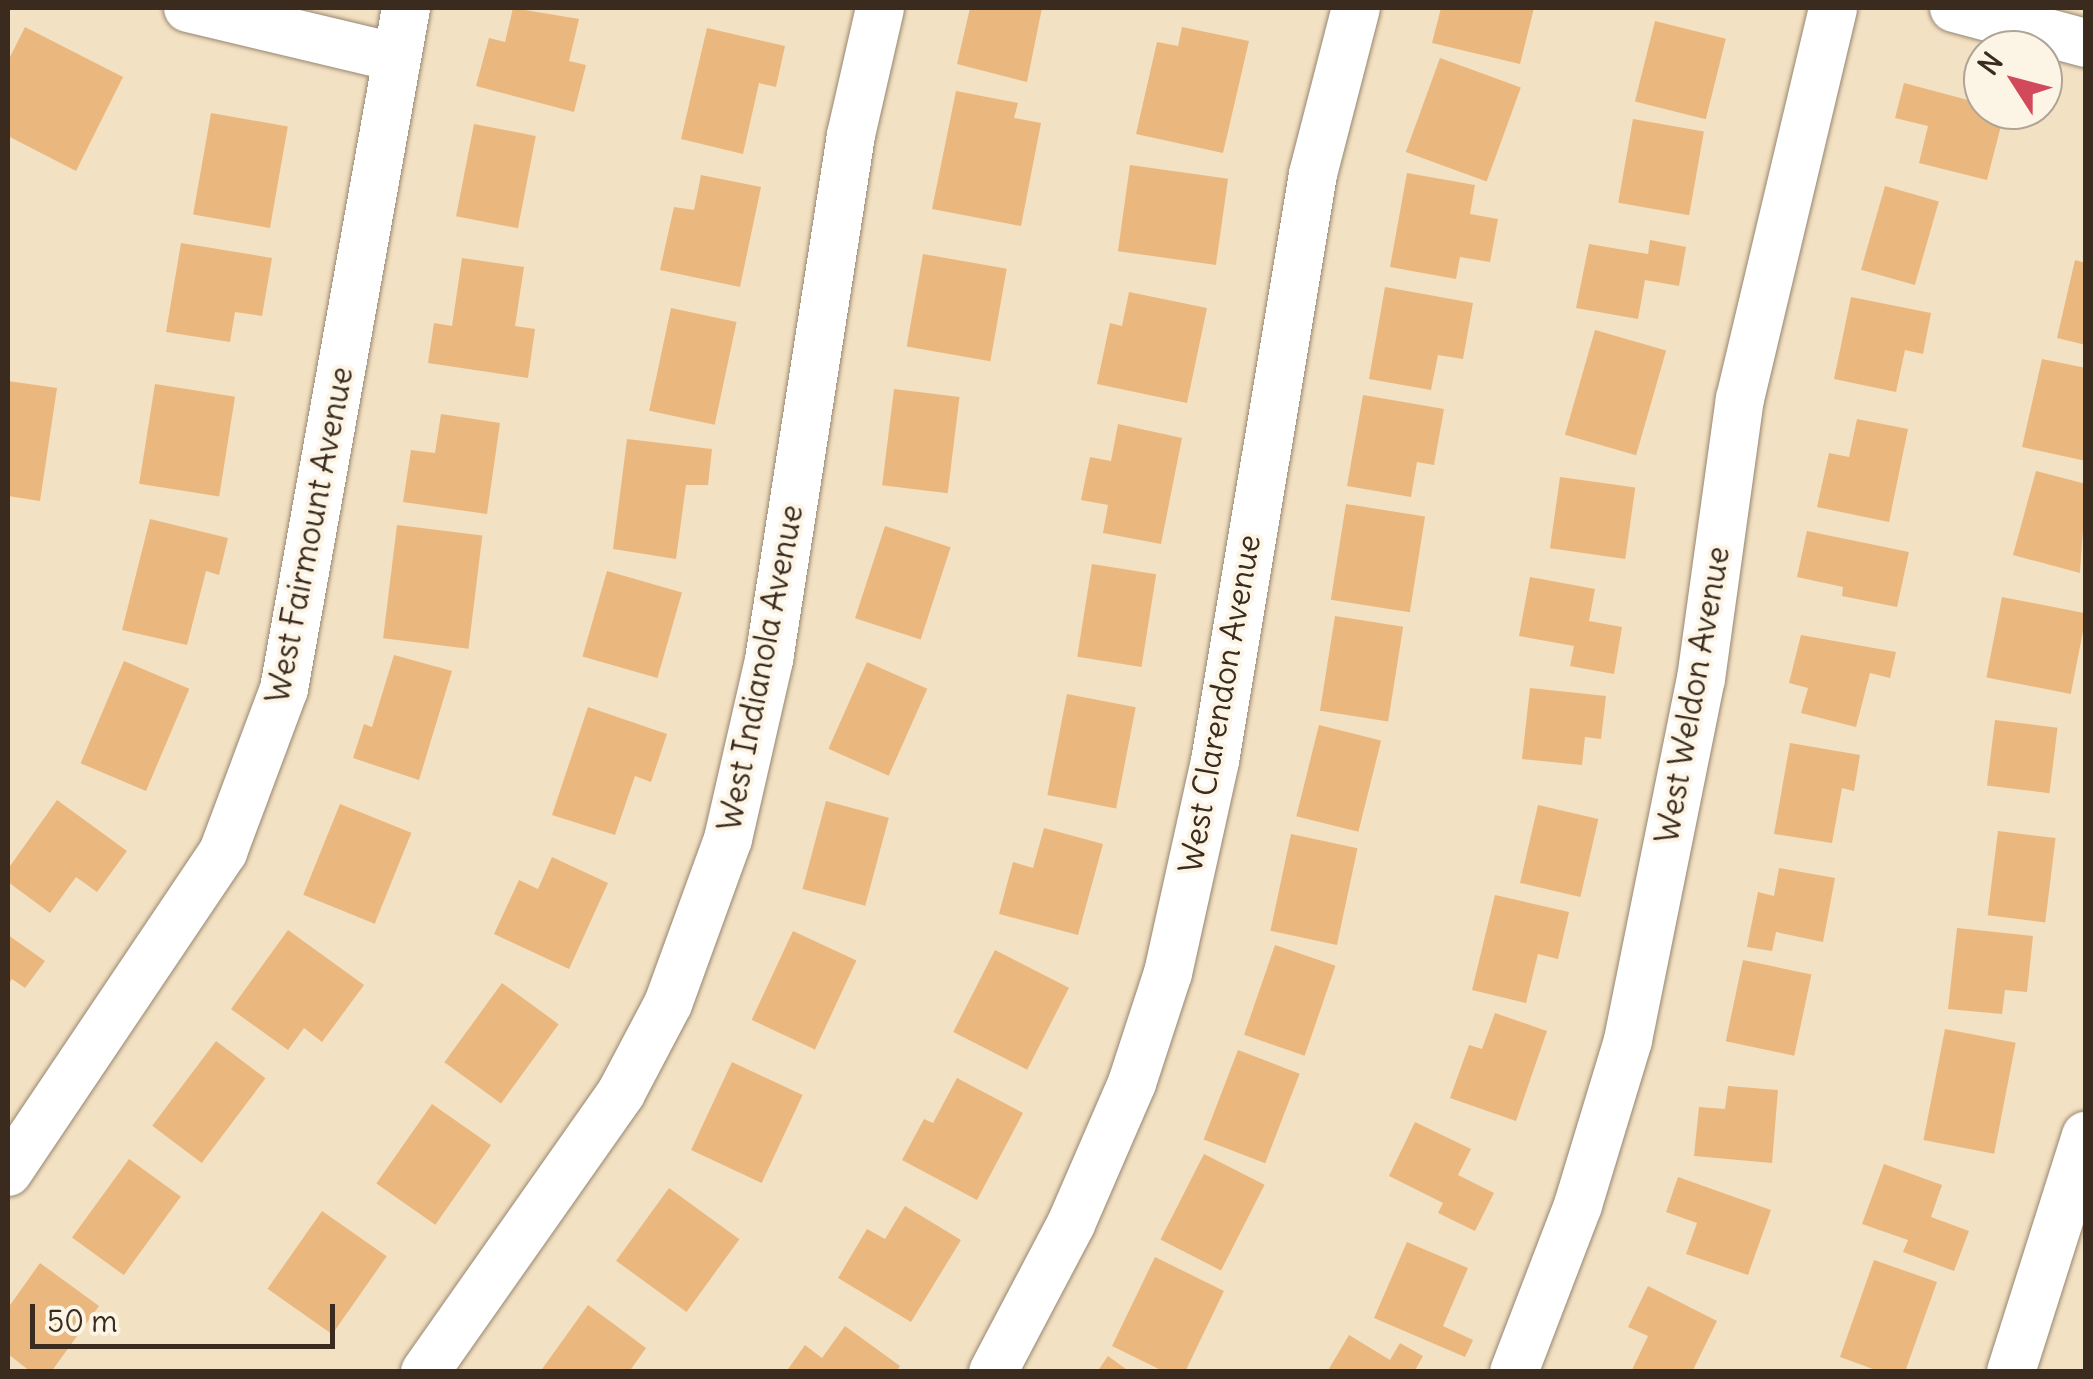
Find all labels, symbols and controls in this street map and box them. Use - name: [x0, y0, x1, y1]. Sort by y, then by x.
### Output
- north arrow: [1963, 30, 2063, 130]
- text: N: [1970, 45, 2011, 82]
- street label: West Fairmount Avenue: [259, 364, 361, 706]
- street label: West Indianola Avenue: [711, 502, 811, 834]
- street label: West Clarendon Avenue: [1171, 532, 1269, 876]
- street label: West Weldon Avenue: [1648, 544, 1738, 846]
- scale bar: [35, 1284, 340, 1346]
- text: 50 m: [47, 1302, 117, 1340]

